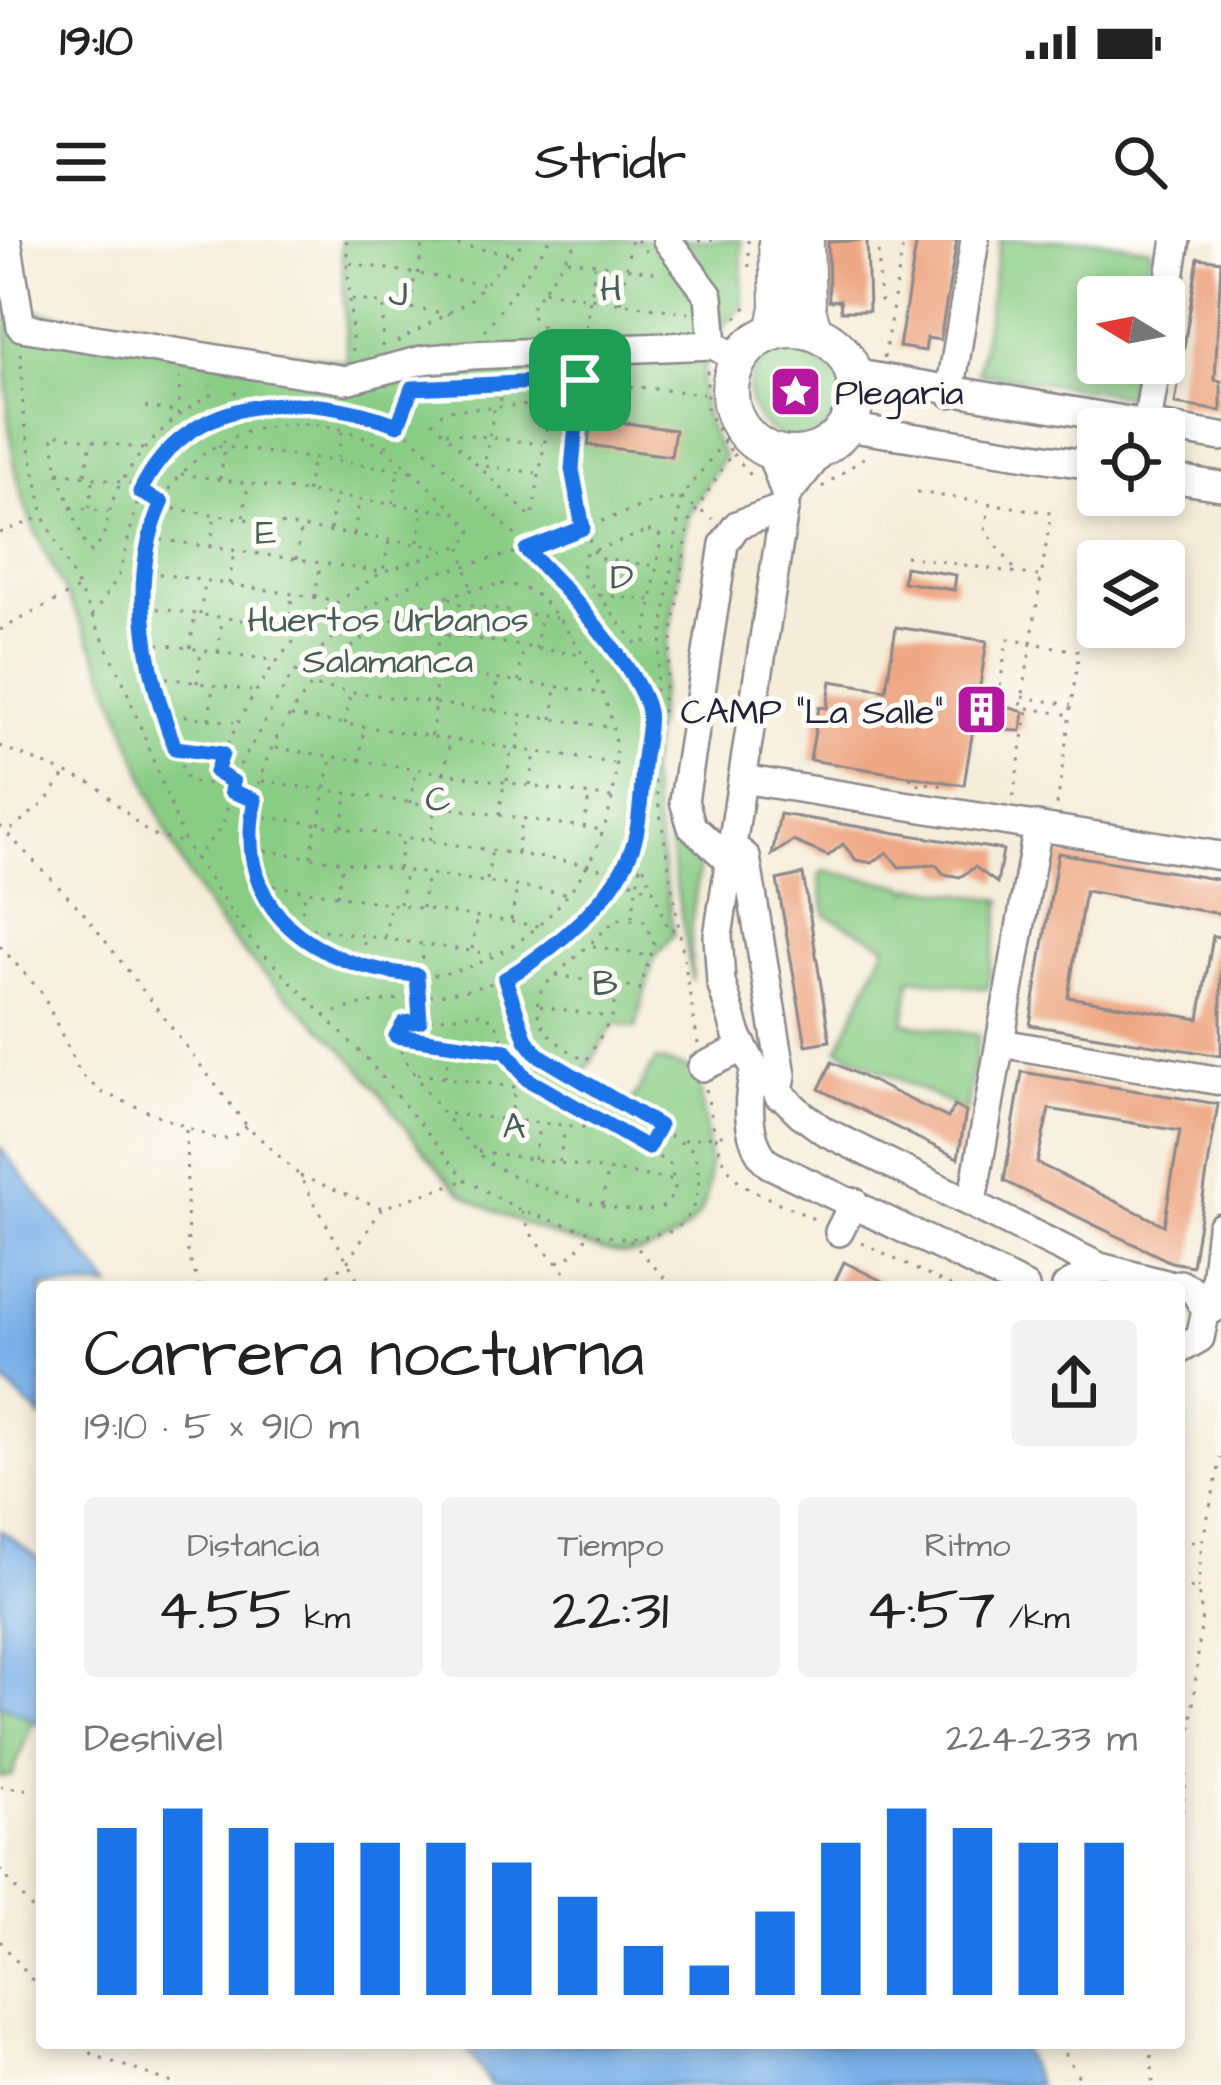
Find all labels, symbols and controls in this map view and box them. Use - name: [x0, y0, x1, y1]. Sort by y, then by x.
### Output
- text: 19:10: [60, 11, 133, 73]
- text: Stridr: [535, 125, 686, 200]
- icon: menu: [48, 129, 114, 195]
- icon: search: [1107, 129, 1173, 195]
- park label: H: [600, 264, 622, 315]
- park label: J: [388, 269, 408, 320]
- north arrow: [1077, 276, 1185, 384]
- map controls: [1077, 276, 1185, 648]
- pin: [529, 329, 631, 431]
- icon: arrive: [547, 347, 613, 413]
- place icon: Plegaria: [768, 363, 824, 419]
- place label: Plegaria: [835, 368, 964, 420]
- button: locate: [1077, 408, 1185, 516]
- park label: E: [255, 508, 277, 559]
- button: layers: [1077, 540, 1185, 648]
- park label: D: [610, 552, 634, 603]
- park label: Huertos Urbanos Salamanca: [247, 595, 529, 687]
- building icon: CAMP "La Salle": [954, 682, 1010, 738]
- place label: CAMP "La Salle": [680, 687, 943, 738]
- park label: C: [425, 774, 451, 825]
- park label: B: [592, 959, 618, 1010]
- park label: A: [502, 1102, 526, 1153]
- text: Carrera nocturna: [84, 1310, 644, 1402]
- button: share: [1011, 1320, 1137, 1446]
- text: 19:10 · 5 × 910 m: [84, 1401, 359, 1455]
- text: Distancia: [187, 1523, 320, 1569]
- text: Tiempo: [557, 1523, 664, 1569]
- text: Ritmo: [924, 1523, 1011, 1569]
- text: 4.55: [157, 1569, 291, 1652]
- text: 22:31: [552, 1569, 669, 1652]
- text: 4:57: [865, 1569, 996, 1652]
- text: km: [291, 1595, 350, 1641]
- text: /km: [996, 1595, 1070, 1641]
- text: Desnivel: [84, 1713, 223, 1767]
- text: 224–233 m: [946, 1713, 1137, 1767]

